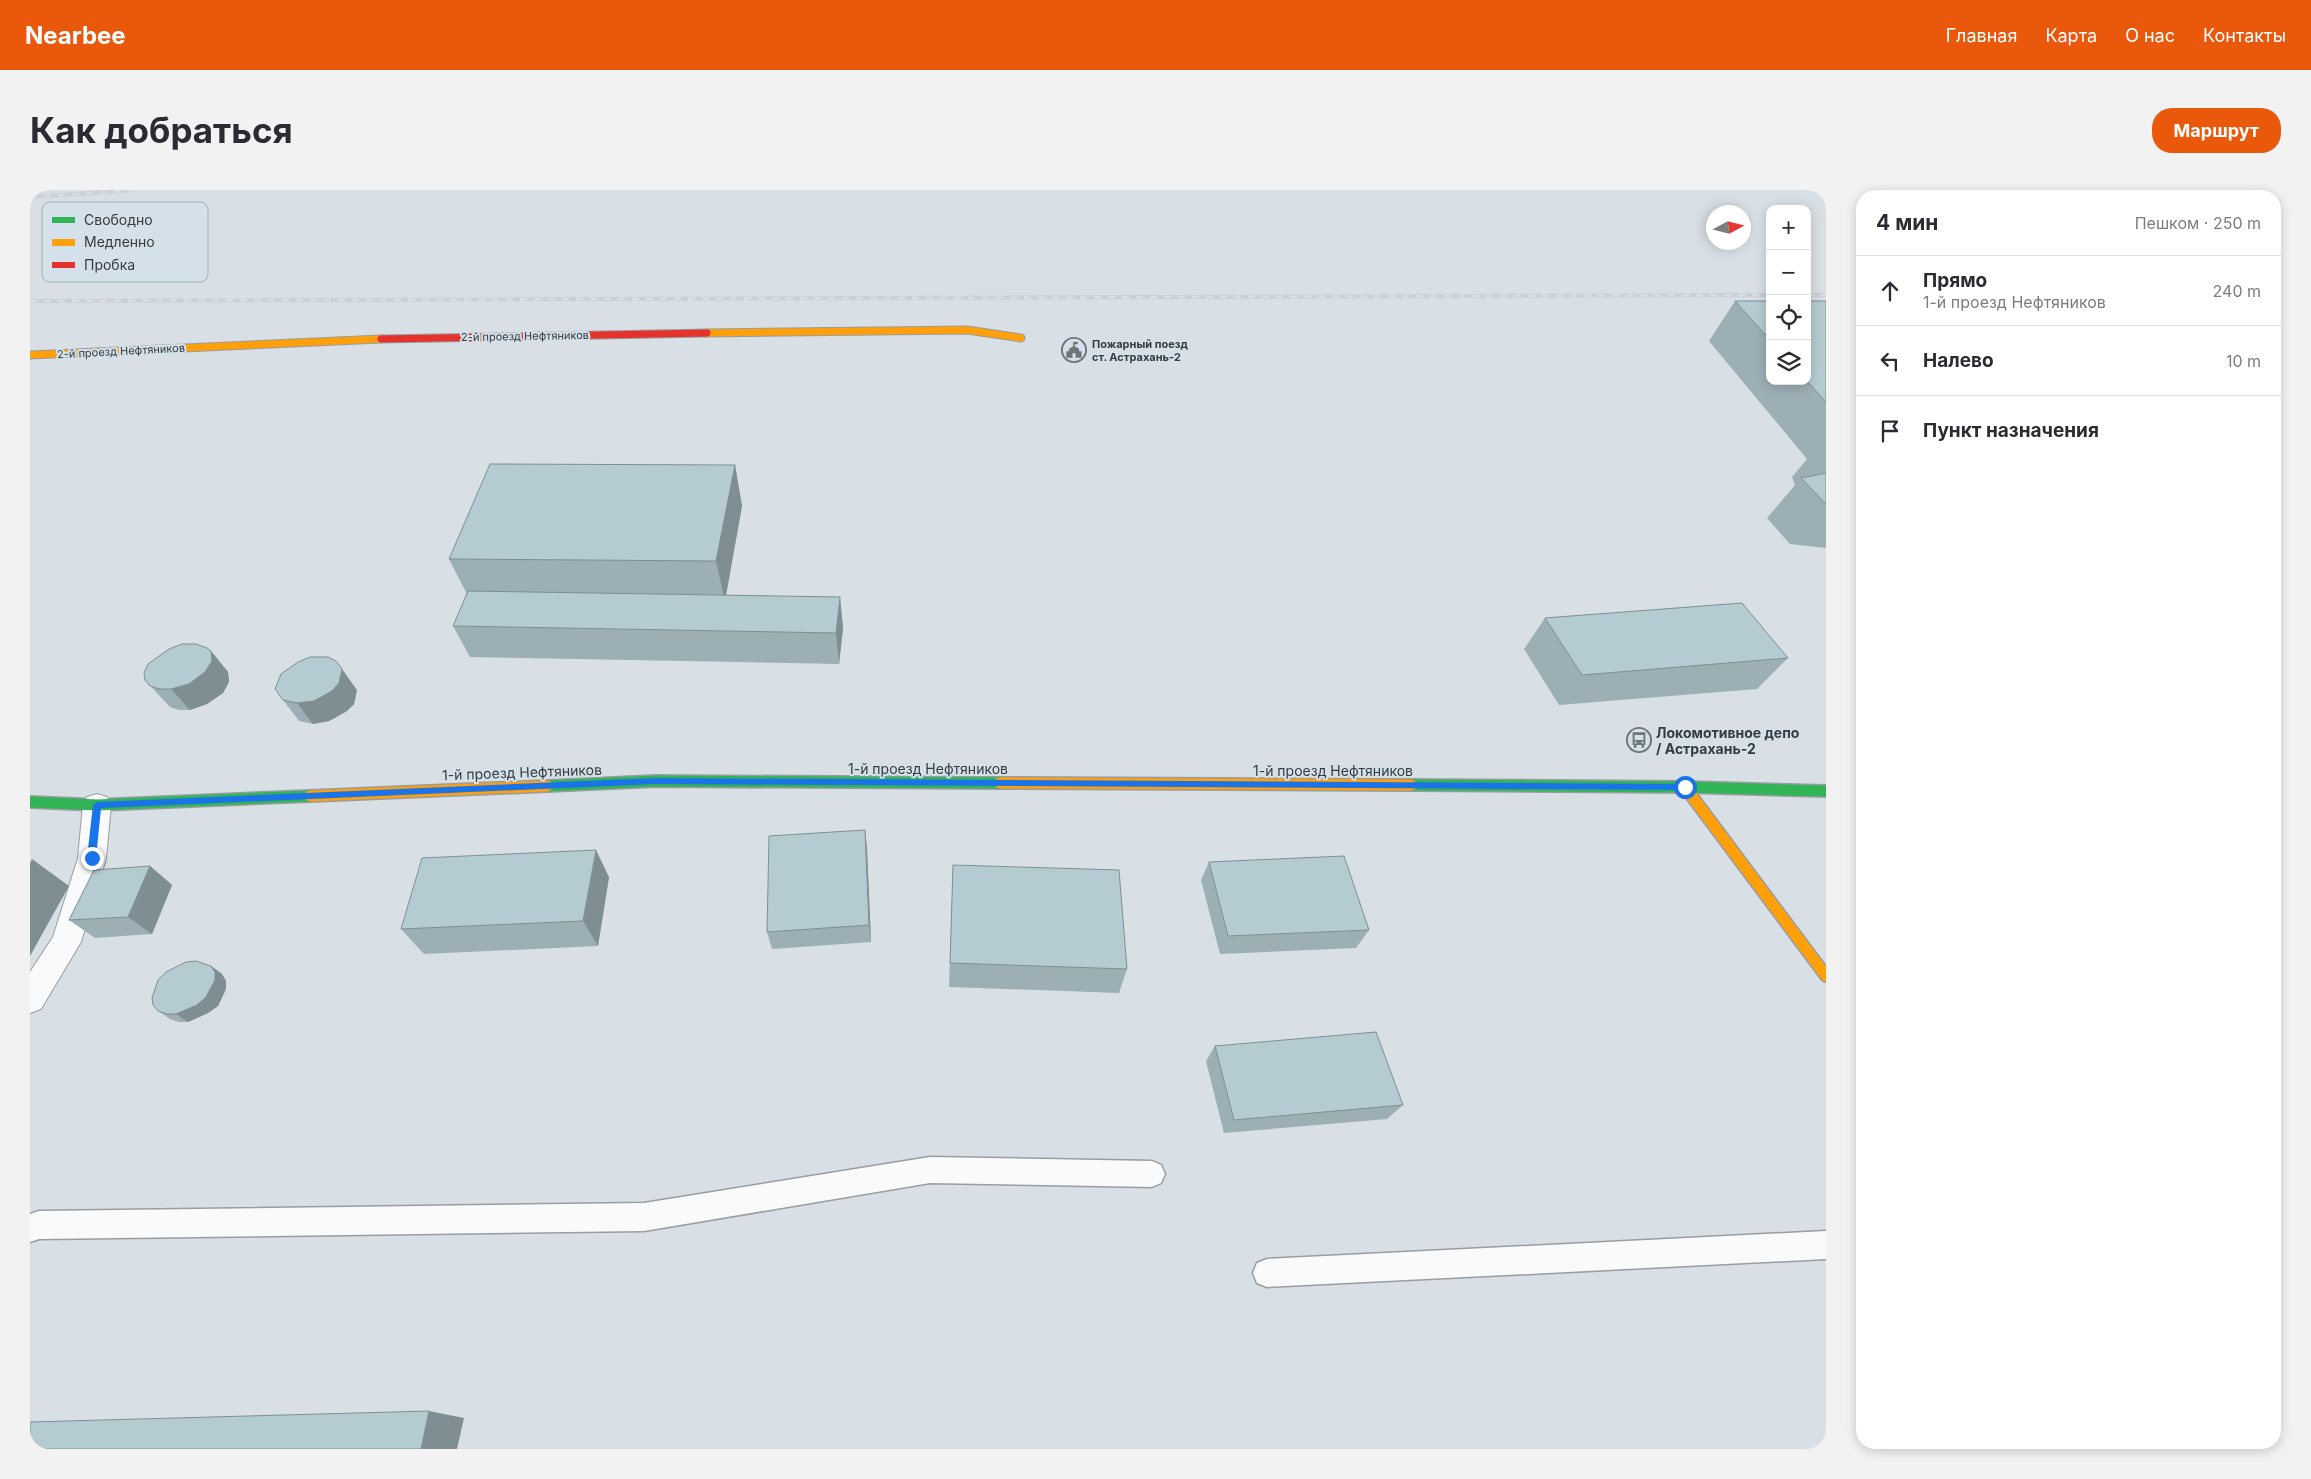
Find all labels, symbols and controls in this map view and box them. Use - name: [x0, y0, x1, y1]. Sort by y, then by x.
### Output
- text: Nearbee: [25, 21, 126, 50]
- text: Главная: [1946, 25, 2017, 46]
- text: Карта: [2045, 25, 2097, 46]
- text: О нас: [2125, 25, 2175, 46]
- text: Контакты: [2203, 25, 2286, 46]
- button: Маршрут: [2152, 108, 2281, 153]
- text: Как добраться: [30, 109, 293, 151]
- legend: [42, 202, 208, 282]
- north arrow: [1706, 205, 1751, 250]
- map controls: [1766, 205, 1811, 385]
- button: +: [1766, 205, 1811, 250]
- text: 4 мин: [1876, 210, 1938, 235]
- text: Свободно: [84, 211, 153, 228]
- text: Пешком · 250 m: [2135, 213, 2261, 233]
- text: Медленно: [84, 233, 155, 250]
- button: −: [1766, 250, 1811, 295]
- text: Пробка: [84, 256, 135, 273]
- text: Прямо: [1923, 269, 1987, 292]
- icon: ahead: [1876, 277, 1904, 305]
- text: 240 m: [2213, 281, 2261, 301]
- text: 1-й проезд Нефтяников: [1923, 292, 2106, 312]
- button: locate: [1766, 295, 1811, 340]
- street label: 2-й проезд Нефтяников: [461, 328, 589, 344]
- public building icon: Пожарный поезд ст. Астрахань-2: [1061, 337, 1087, 363]
- place label: Пожарный поезд ст. Астрахань-2: [1092, 337, 1188, 364]
- button: layers: [1766, 340, 1811, 385]
- street label: 2-й проезд Нефтяников: [57, 341, 185, 361]
- icon: left: [1876, 347, 1904, 375]
- text: Налево: [1923, 349, 1994, 372]
- text: 10 m: [2226, 351, 2261, 371]
- icon: arrive: [1876, 417, 1904, 445]
- text: Пункт назначения: [1923, 419, 2099, 442]
- place label: Локомотивное депо / Астрахань-2: [1656, 724, 1800, 757]
- bus stop icon: Локомотивное депо / Астрахань-2: [1626, 727, 1652, 753]
- street label: 1-й проезд Нефтяников: [848, 760, 1008, 777]
- street label: 1-й проезд Нефтяников: [442, 761, 602, 783]
- street label: 1-й проезд Нефтяников: [1253, 762, 1413, 779]
- route start: [1674, 776, 1697, 799]
- route end: [81, 847, 104, 870]

